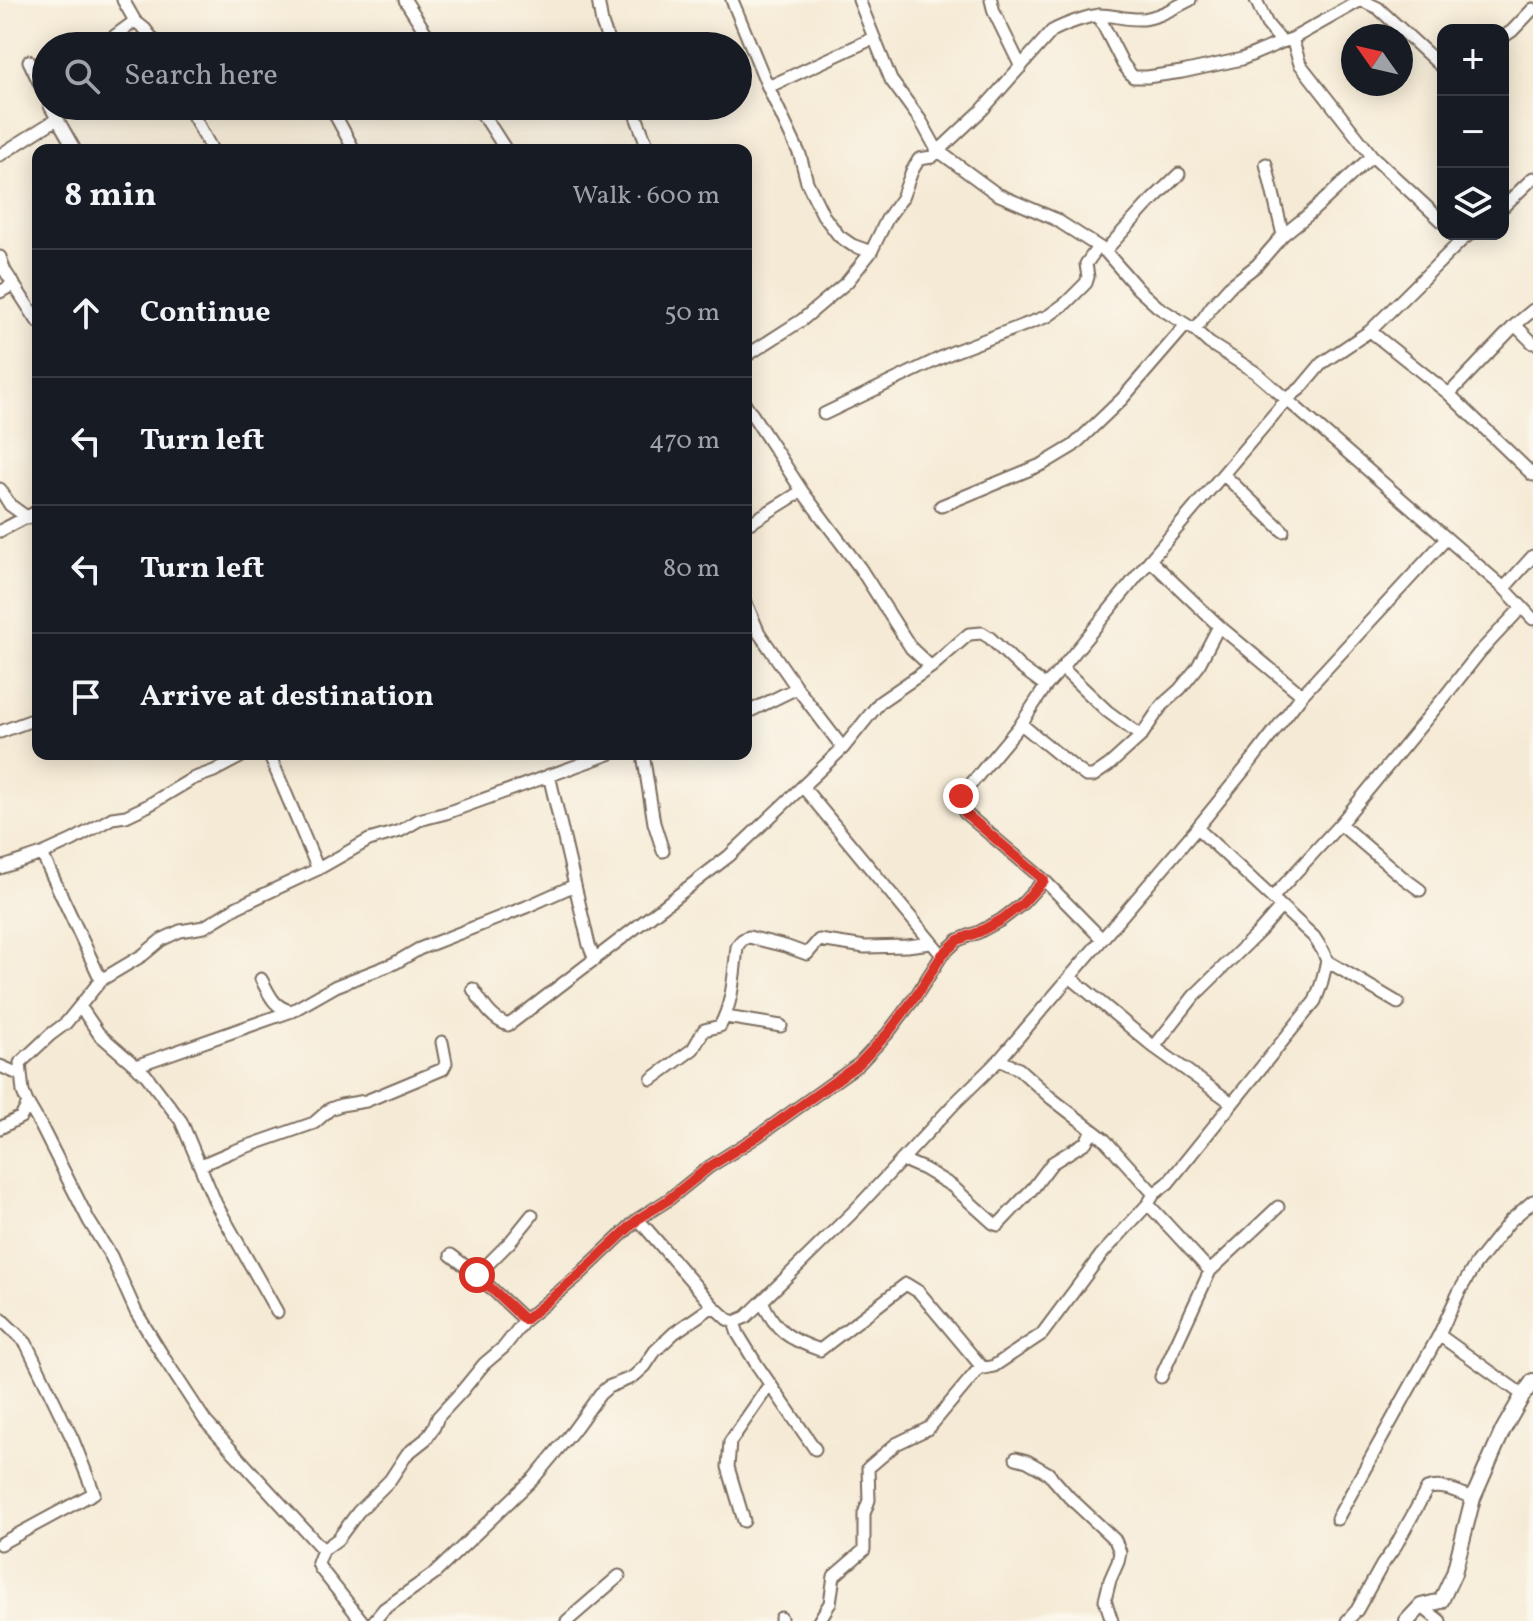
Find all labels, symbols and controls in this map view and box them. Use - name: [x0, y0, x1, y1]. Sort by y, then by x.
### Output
- north arrow: [1341, 24, 1413, 96]
- map controls: [1437, 24, 1509, 240]
- button: +: [1437, 24, 1509, 96]
- search box: [32, 32, 752, 120]
- icon: search: [60, 54, 104, 98]
- text: Search here: [124, 55, 278, 97]
- button: −: [1437, 96, 1509, 168]
- button: layers: [1437, 168, 1509, 240]
- text: 8 min: [64, 173, 157, 220]
- text: Walk · 600 m: [572, 178, 720, 214]
- icon: ahead: [64, 291, 108, 335]
- text: Continue: [140, 292, 271, 334]
- text: 50 m: [664, 295, 720, 331]
- icon: left: [64, 419, 108, 463]
- text: Turn left: [140, 420, 264, 462]
- text: 470 m: [649, 423, 720, 459]
- icon: left: [64, 547, 108, 591]
- text: Turn left: [140, 548, 264, 590]
- text: 80 m: [663, 551, 720, 587]
- icon: arrive: [64, 675, 108, 719]
- text: Arrive at destination: [140, 676, 434, 718]
- route end: [943, 778, 979, 814]
- route start: [459, 1257, 495, 1293]

